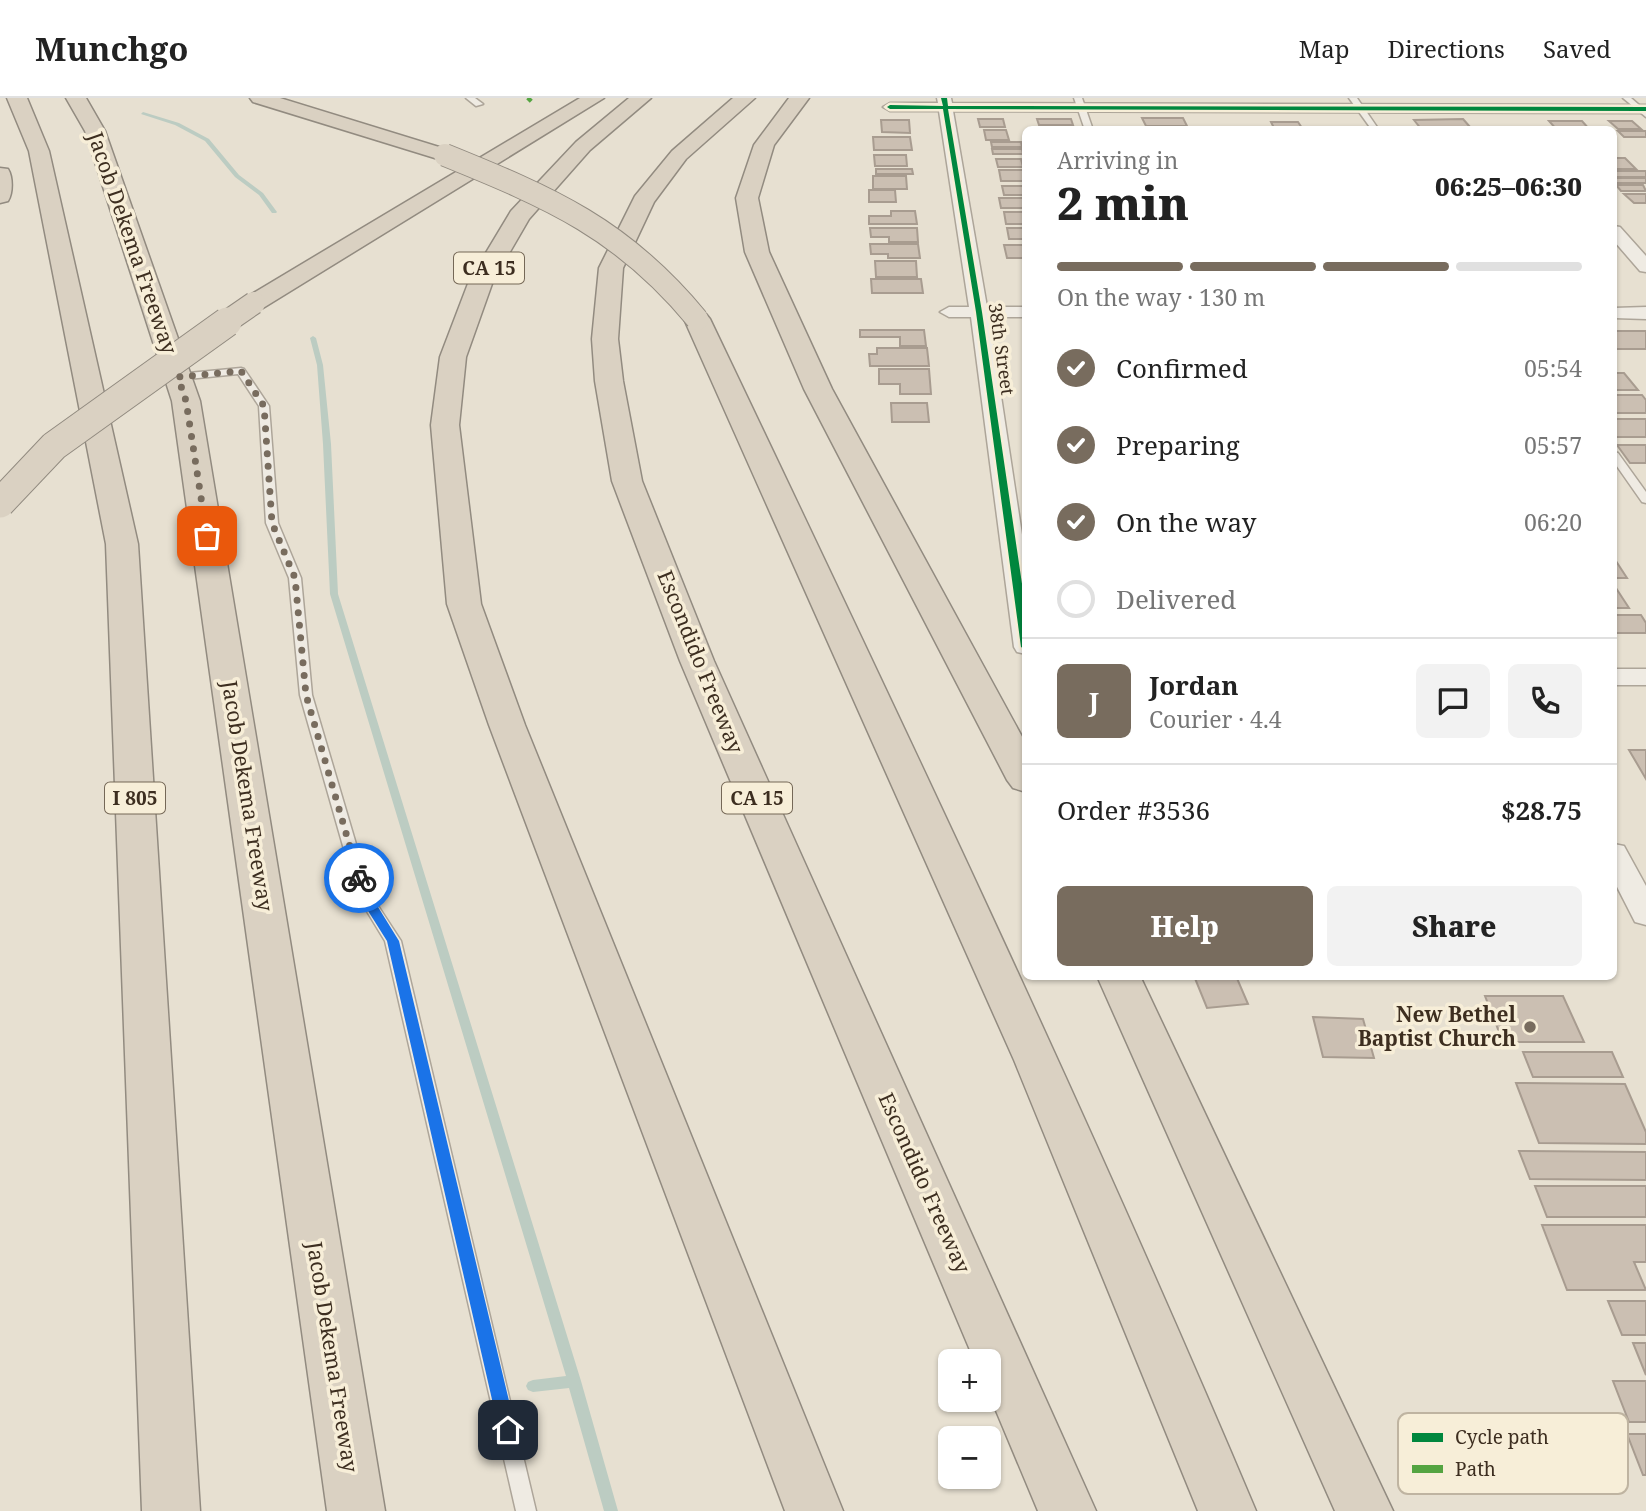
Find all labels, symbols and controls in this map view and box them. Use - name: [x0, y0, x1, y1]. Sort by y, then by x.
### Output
- text: Munchgo: [35, 26, 189, 71]
- text: Map: [1299, 32, 1350, 65]
- text: Directions: [1388, 32, 1505, 65]
- text: Saved: [1543, 32, 1611, 65]
- street label: Jacob Dekema Freeway: [81, 127, 184, 357]
- text: Arriving in: [1057, 144, 1178, 176]
- text: 06:25–06:30: [1435, 168, 1582, 204]
- text: 2 min: [1057, 171, 1189, 233]
- road number: CA 15: [454, 252, 524, 284]
- text: On the way · 130 m: [1057, 281, 1265, 313]
- street label: 38th Street: [984, 301, 1020, 396]
- icon: check: [1057, 349, 1095, 387]
- text: Confirmed: [1116, 350, 1248, 386]
- text: 05:54: [1524, 352, 1582, 384]
- icon: check: [1057, 426, 1095, 464]
- text: Preparing: [1116, 427, 1240, 463]
- text: 05:57: [1524, 429, 1582, 461]
- icon: check: [1057, 503, 1095, 541]
- text: On the way: [1116, 504, 1256, 540]
- pin: [177, 506, 237, 566]
- text: 06:20: [1524, 506, 1582, 538]
- icon: bag: [188, 517, 226, 555]
- street label: Escondido Freeway: [651, 566, 750, 757]
- text: Delivered: [1116, 581, 1236, 617]
- button: chat: [1416, 664, 1490, 738]
- button: phone: [1508, 664, 1582, 738]
- text: Jordan: [1149, 667, 1239, 703]
- street label: Jacob Dekema Freeway: [216, 678, 280, 913]
- text: J: [1089, 683, 1099, 719]
- text: Courier · 4.4: [1149, 703, 1282, 735]
- road number: I 805: [105, 782, 165, 814]
- road number: CA 15: [722, 782, 792, 814]
- text: Order #3536: [1057, 792, 1210, 828]
- text: $28.75: [1501, 792, 1582, 828]
- courier: [324, 843, 394, 913]
- icon: bike: [340, 859, 378, 897]
- button: Help: [1057, 886, 1313, 966]
- button: Share: [1327, 886, 1582, 966]
- place label: New Bethel Baptist Church: [1358, 1000, 1517, 1052]
- marker: New Bethel Baptist Church: [1522, 1019, 1538, 1035]
- street label: Escondido Freeway: [873, 1088, 977, 1277]
- street label: Jacob Dekema Freeway: [301, 1239, 365, 1474]
- map controls: [938, 1349, 1001, 1489]
- button: +: [938, 1349, 1001, 1412]
- pin: [478, 1400, 538, 1460]
- icon: home: [489, 1411, 527, 1449]
- legend: [1398, 1413, 1628, 1494]
- text: Cycle path: [1455, 1424, 1549, 1450]
- button: −: [938, 1426, 1001, 1489]
- text: Path: [1455, 1456, 1496, 1482]

